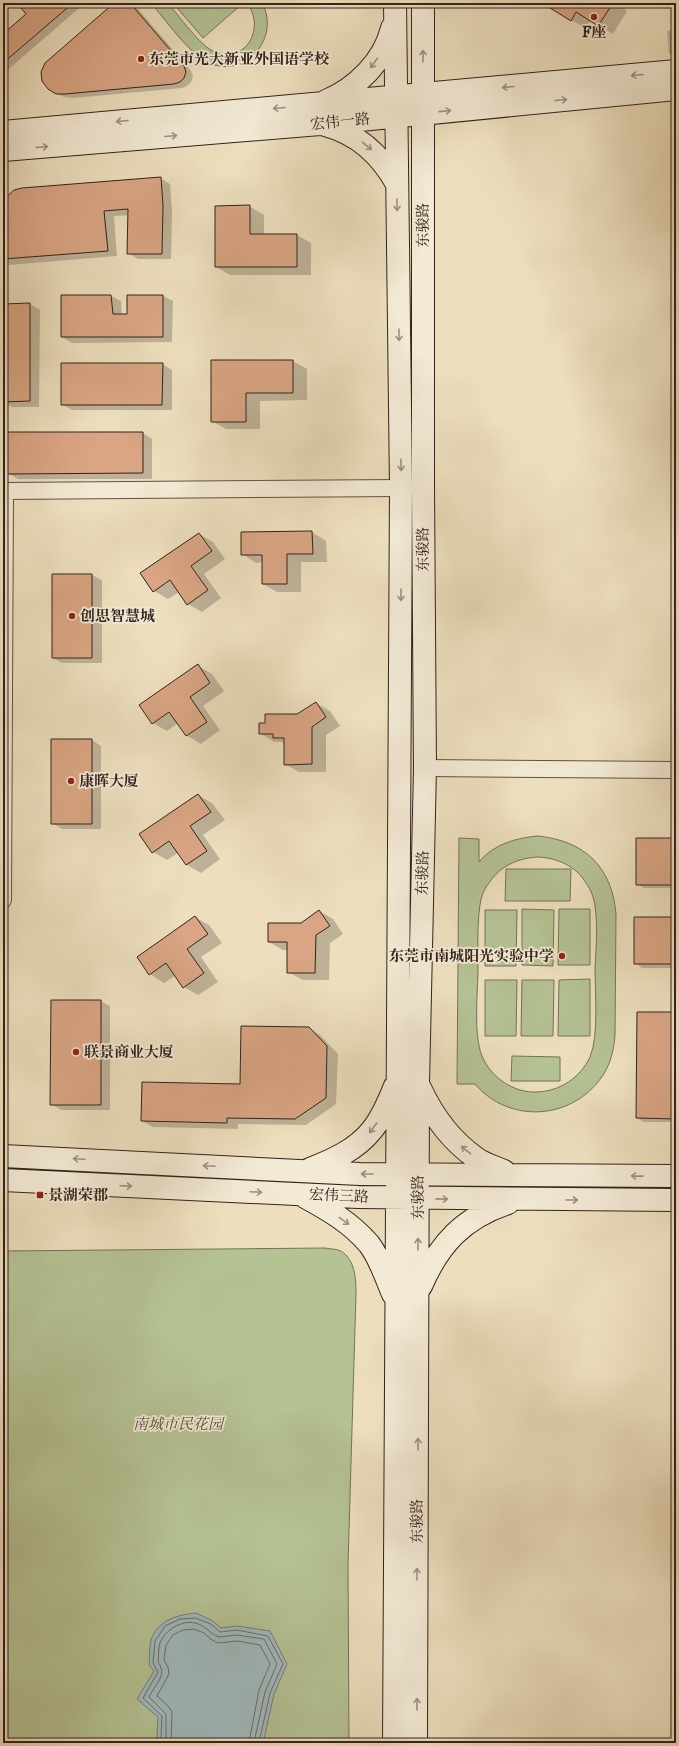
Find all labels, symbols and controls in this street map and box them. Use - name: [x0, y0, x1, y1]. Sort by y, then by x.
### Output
- marker: F座: [589, 12, 599, 22]
- place label: F座: [582, 23, 606, 42]
- place label: 东莞市光大新亚外国语学校: [149, 50, 330, 69]
- one-way arrow: [419, 50, 427, 63]
- marker: 东莞市光大新亚外国语学校: [136, 54, 146, 64]
- one-way arrow: [370, 58, 378, 69]
- one-way arrow: [631, 71, 644, 79]
- one-way arrow: [502, 83, 515, 91]
- one-way arrow: [554, 96, 567, 103]
- one-way arrow: [273, 104, 286, 111]
- one-way arrow: [438, 107, 451, 115]
- street label: 宏伟一路: [309, 109, 371, 135]
- one-way arrow: [116, 118, 129, 125]
- one-way arrow: [164, 133, 177, 140]
- one-way arrow: [362, 142, 372, 151]
- one-way arrow: [35, 144, 48, 151]
- one-way arrow: [393, 198, 401, 211]
- street label: 东骏路: [414, 202, 433, 248]
- one-way arrow: [395, 328, 403, 341]
- one-way arrow: [397, 458, 405, 471]
- street label: 东骏路: [414, 526, 433, 572]
- one-way arrow: [397, 588, 405, 601]
- place label: 创思智慧城: [80, 607, 155, 626]
- marker: 创思智慧城: [67, 611, 77, 621]
- place label: 康晖大厦: [79, 772, 139, 791]
- marker: 康晖大厦: [66, 776, 76, 786]
- street label: 东骏路: [413, 850, 433, 896]
- place label: 东莞市南城阳光实验中学: [389, 947, 554, 966]
- marker: 东莞市南城阳光实验中学: [557, 951, 567, 961]
- place label: 联景商业大厦: [84, 1043, 174, 1062]
- marker: 联景商业大厦: [71, 1047, 81, 1057]
- one-way arrow: [368, 1123, 377, 1134]
- one-way arrow: [460, 1146, 471, 1154]
- one-way arrow: [73, 1156, 86, 1163]
- one-way arrow: [203, 1162, 216, 1169]
- one-way arrow: [361, 1170, 374, 1178]
- one-way arrow: [631, 1172, 644, 1180]
- street label: 东骏路: [409, 1174, 428, 1220]
- one-way arrow: [119, 1182, 132, 1189]
- street label: 宏伟三路: [309, 1185, 369, 1207]
- place label: 景湖荣郡: [48, 1186, 108, 1205]
- one-way arrow: [249, 1188, 262, 1195]
- marker: 景湖荣郡: [35, 1190, 45, 1200]
- one-way arrow: [435, 1195, 448, 1203]
- one-way arrow: [565, 1196, 578, 1204]
- one-way arrow: [338, 1216, 349, 1225]
- one-way arrow: [414, 1238, 422, 1251]
- park label: 南城市民花园: [133, 1415, 225, 1434]
- one-way arrow: [414, 1438, 422, 1451]
- street label: 东骏路: [408, 1498, 427, 1544]
- one-way arrow: [413, 1568, 421, 1581]
- one-way arrow: [413, 1698, 421, 1711]

